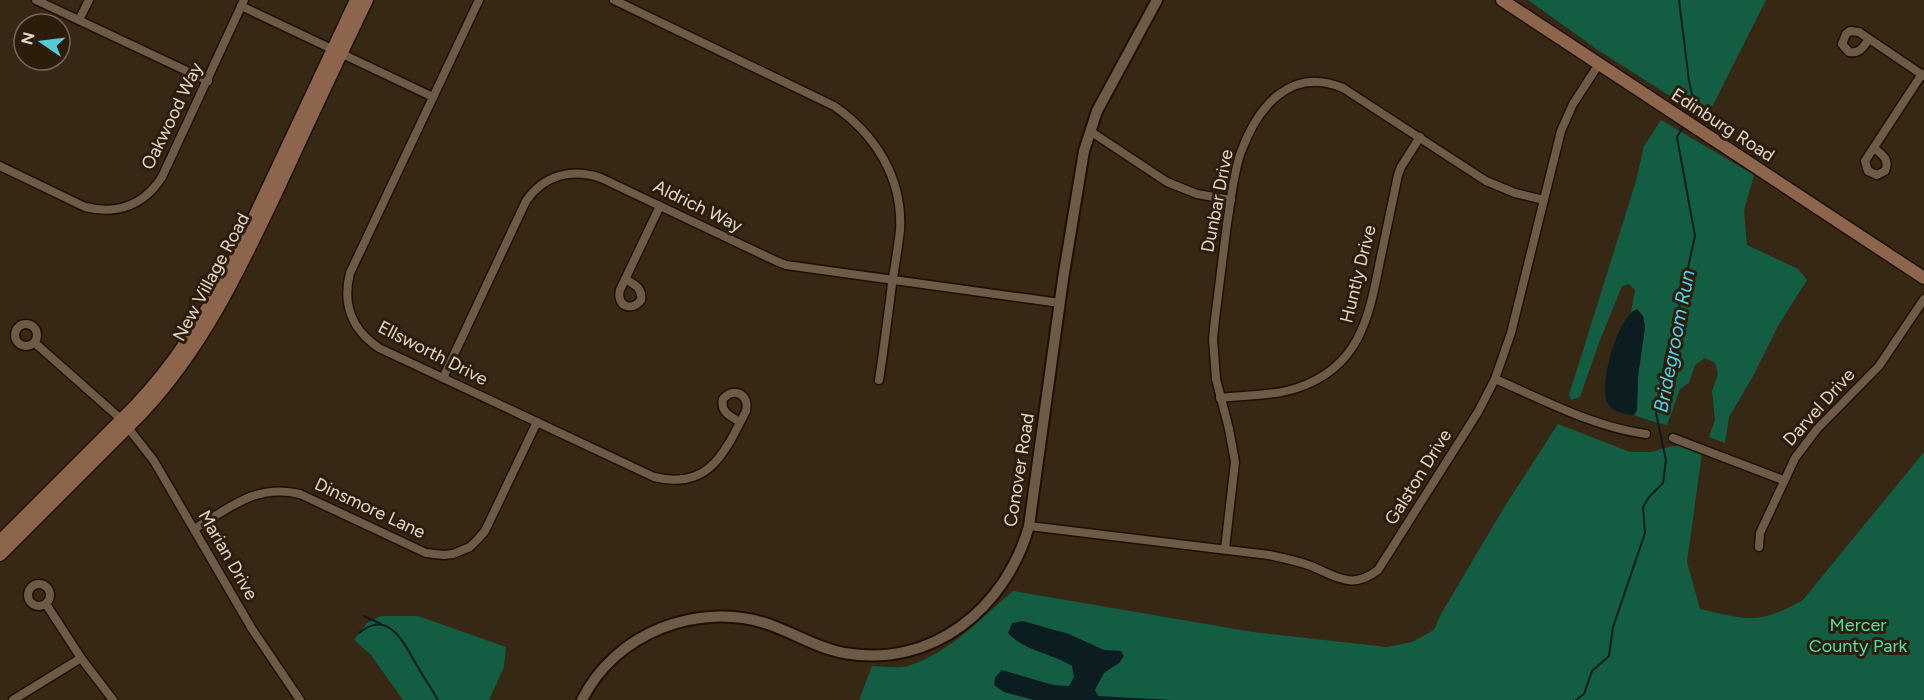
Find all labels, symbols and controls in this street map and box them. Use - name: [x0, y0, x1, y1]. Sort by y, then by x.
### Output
- north arrow: [12, 12, 72, 72]
- text: N: [17, 30, 39, 47]
- street label: Oakwood Way: [137, 58, 208, 173]
- street label: Edinburg Road: [1667, 83, 1779, 167]
- street label: Dunbar Drive: [1196, 148, 1238, 254]
- street label: Aldrich Way: [650, 175, 747, 237]
- street label: New Village Road: [168, 209, 254, 345]
- street label: Huntly Drive: [1335, 223, 1381, 325]
- water label: Bridegroom Run: [1648, 268, 1700, 414]
- street label: Ellsworth Drive: [374, 316, 492, 390]
- street label: Darvel Drive: [1778, 364, 1860, 450]
- street label: Conover Road: [999, 412, 1039, 528]
- street label: Galston Drive: [1380, 425, 1456, 529]
- street label: Dinsmore Lane: [311, 473, 429, 543]
- street label: Marian Drive: [193, 506, 263, 604]
- park label: Mercer County Park: [1809, 614, 1907, 657]

